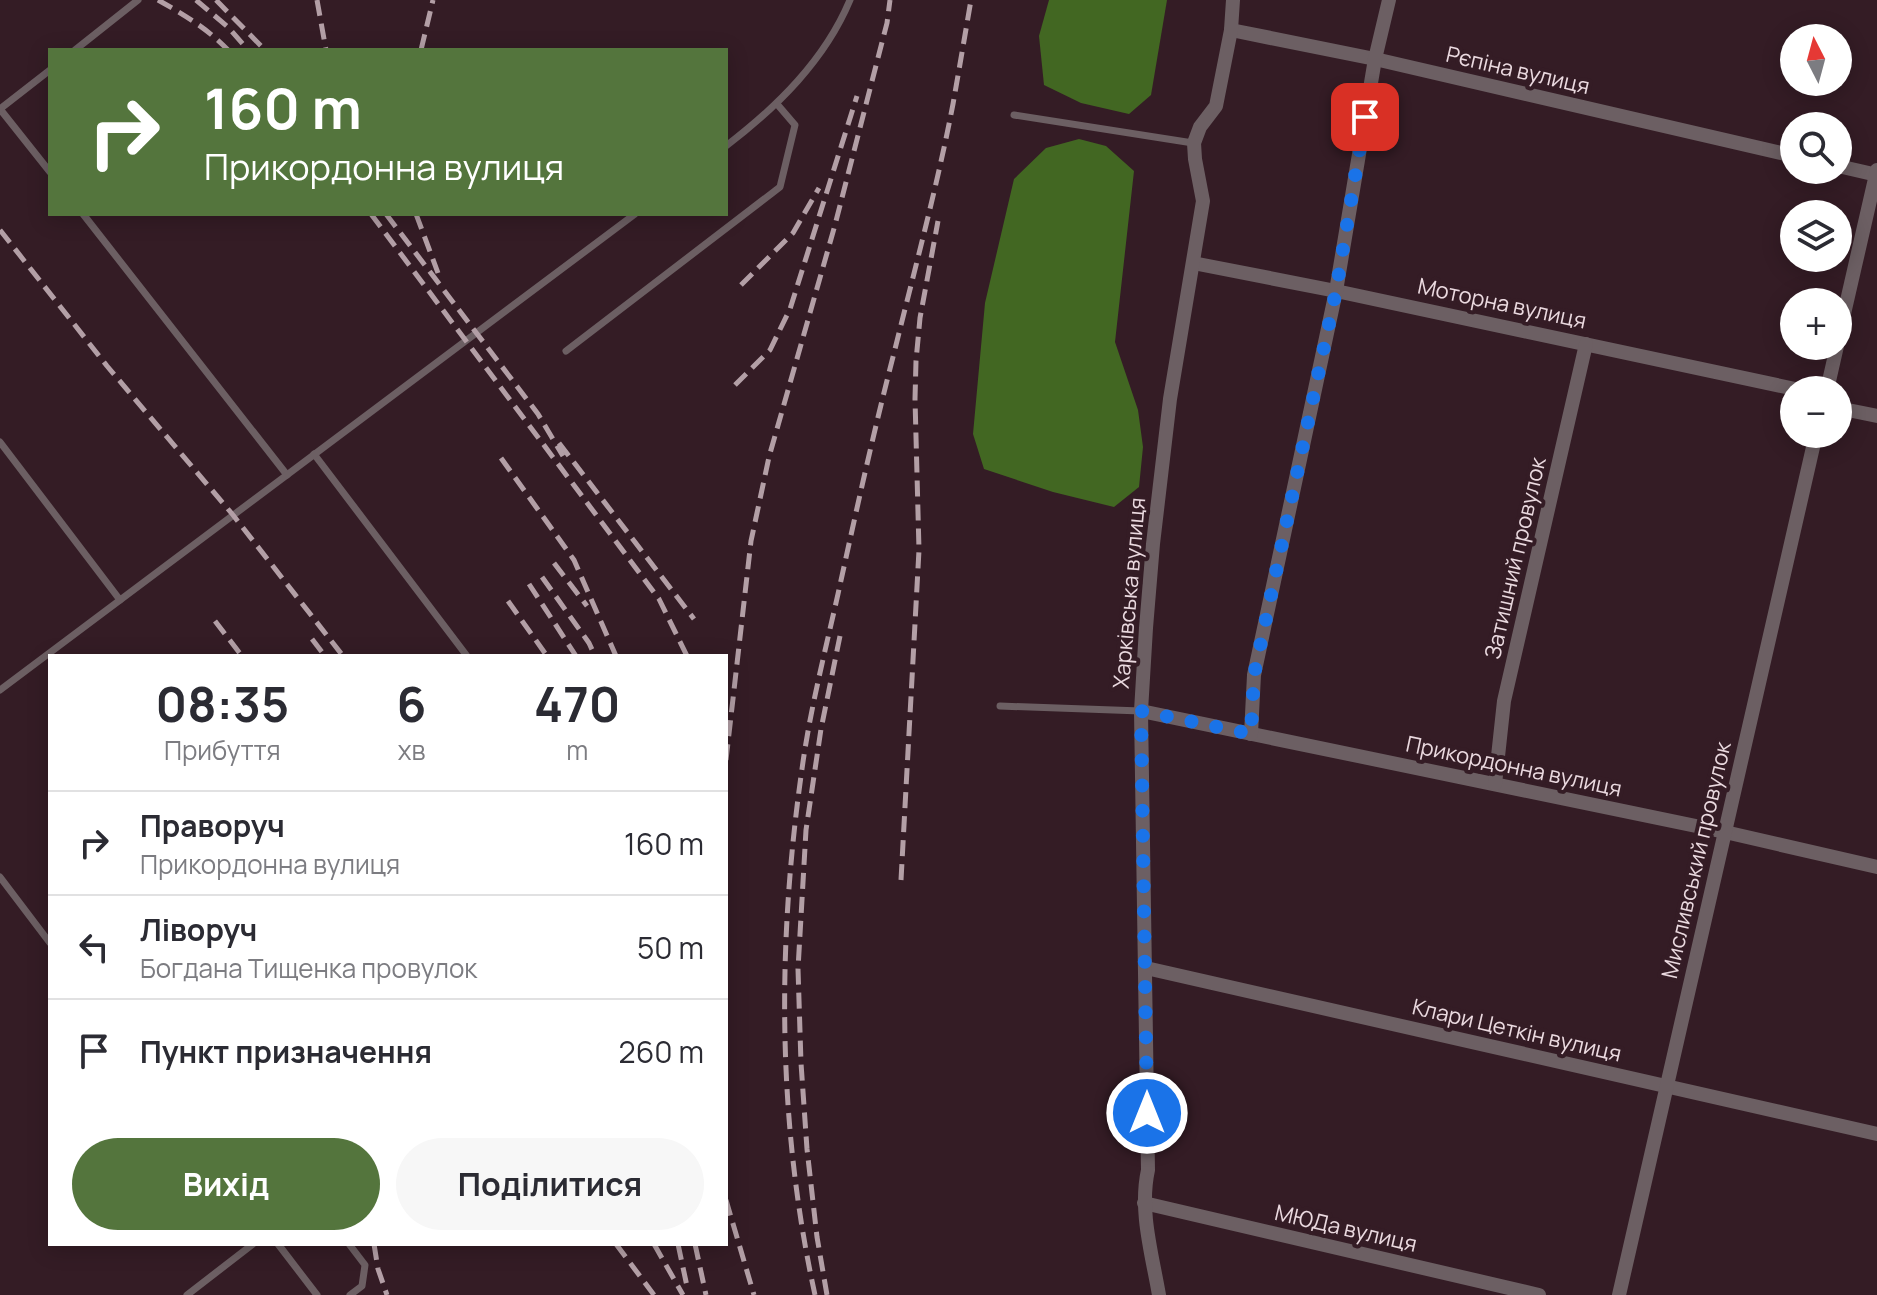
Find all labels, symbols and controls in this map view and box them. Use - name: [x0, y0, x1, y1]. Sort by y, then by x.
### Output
- north arrow: [1780, 24, 1852, 96]
- map controls: [1780, 24, 1852, 448]
- street label: Рєпіна вулиця: [1443, 39, 1593, 101]
- text: 160 m: [204, 69, 362, 146]
- icon: right: [72, 80, 176, 184]
- pin: [1331, 83, 1399, 151]
- icon: arrive: [1343, 95, 1387, 139]
- button: search: [1780, 112, 1852, 184]
- text: Прикордонна вулиця: [204, 142, 564, 191]
- button: layers: [1780, 200, 1852, 272]
- street label: Моторна вулиця: [1415, 270, 1589, 336]
- button: +: [1780, 288, 1852, 360]
- button: −: [1780, 376, 1852, 448]
- street label: Затишний провулок: [1477, 453, 1553, 662]
- street label: Харківська вулиця: [1106, 496, 1152, 690]
- text: 08:35: [156, 671, 289, 736]
- text: 6: [397, 671, 426, 736]
- text: 470: [534, 671, 620, 736]
- street label: Прикордонна вулиця: [1403, 728, 1625, 804]
- text: Прибуття: [164, 732, 281, 768]
- text: хв: [398, 732, 425, 768]
- text: m: [566, 732, 588, 768]
- street label: Мисливський провулок: [1654, 738, 1738, 981]
- text: Праворуч: [140, 805, 285, 846]
- icon: right: [72, 821, 116, 865]
- text: 160 m: [624, 823, 704, 864]
- text: Прикордонна вулиця: [140, 846, 400, 882]
- text: Ліворуч: [140, 909, 257, 950]
- icon: left: [72, 925, 116, 969]
- text: 50 m: [637, 927, 704, 968]
- text: Богдана Тищенка провулок: [140, 950, 477, 986]
- street label: Клари Цеткін вулиця: [1409, 991, 1625, 1069]
- icon: arrive: [72, 1029, 116, 1073]
- text: Пункт призначення: [140, 1031, 432, 1072]
- text: 260 m: [619, 1031, 704, 1072]
- position arrow: [1105, 1071, 1189, 1155]
- button: Вихід: [72, 1138, 380, 1230]
- button: Поділитися: [396, 1138, 704, 1230]
- street label: МЮДа вулиця: [1272, 1197, 1420, 1259]

